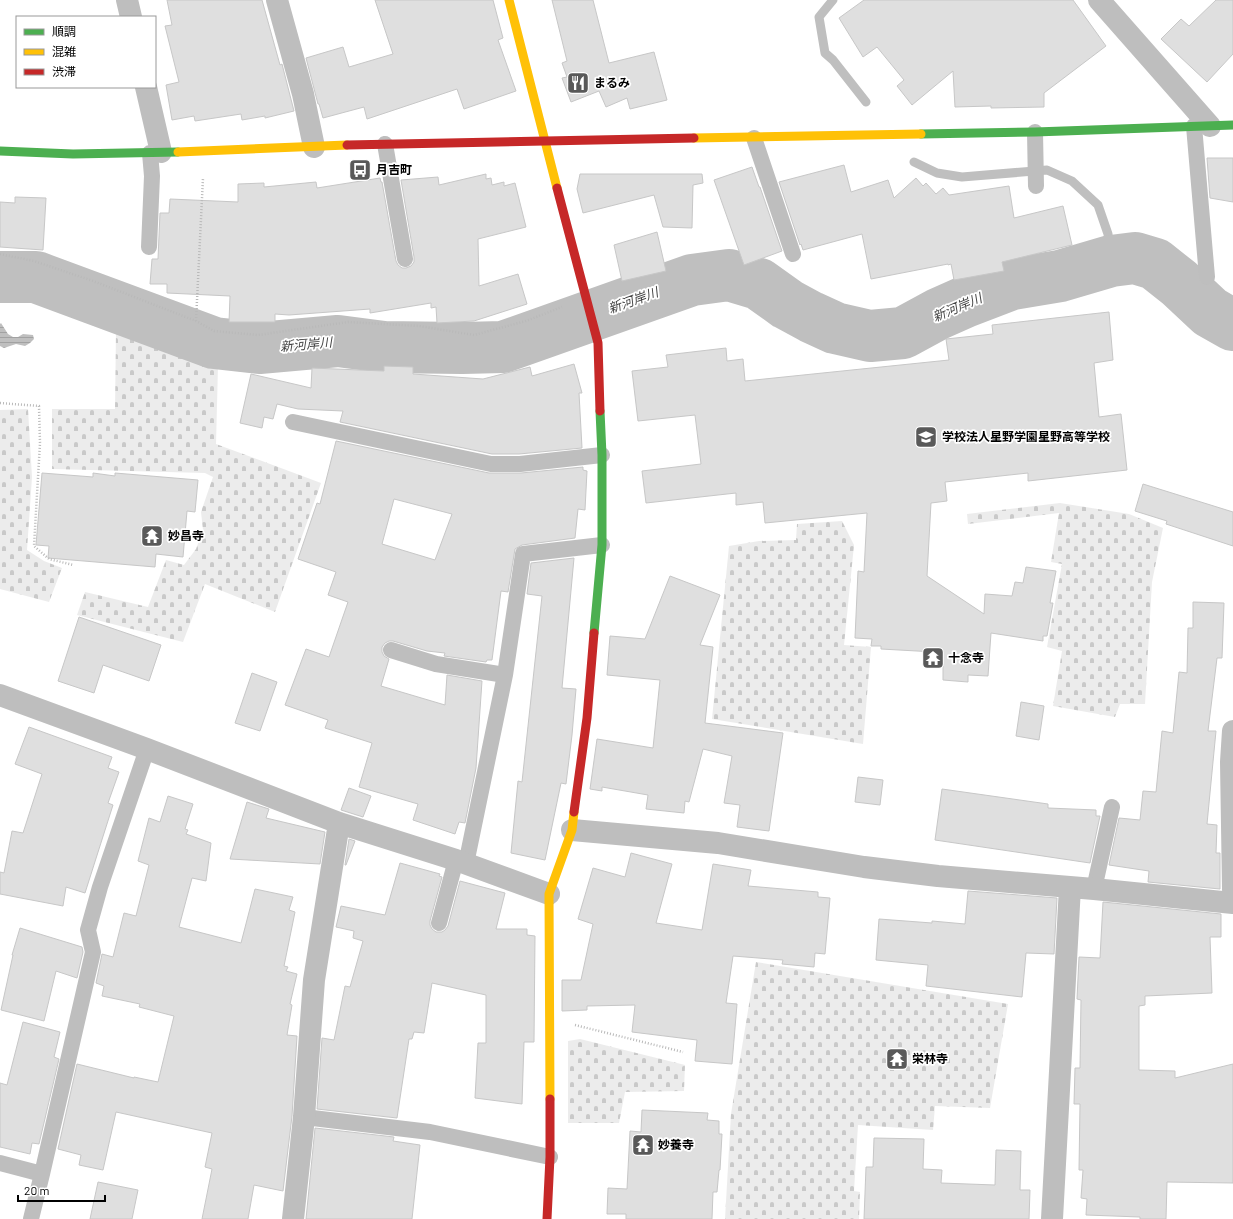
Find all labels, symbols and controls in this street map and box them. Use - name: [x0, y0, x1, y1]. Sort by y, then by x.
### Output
- legend: [16, 16, 156, 88]
- text: 順調: [52, 24, 76, 38]
- text: 混雑: [52, 44, 76, 58]
- text: 渋滞: [52, 64, 76, 78]
- restaurant icon: まるみ: [565, 70, 591, 96]
- place label: まるみ: [594, 75, 630, 89]
- bus stop icon: 月吉町: [347, 157, 373, 183]
- place label: 月吉町: [376, 162, 412, 176]
- water label: 新河岸川: [606, 283, 662, 316]
- water label: 新河岸川: [930, 289, 986, 325]
- water label: 新河岸川: [279, 334, 335, 354]
- school or university icon: 学校法人星野学園星野高等学校: [913, 424, 939, 450]
- place label: 学校法人星野学園星野高等学校: [942, 429, 1110, 443]
- temple icon: 妙昌寺: [139, 523, 165, 549]
- place label: 妙昌寺: [168, 528, 204, 542]
- temple icon: 十念寺: [920, 645, 946, 671]
- place label: 十念寺: [948, 650, 984, 664]
- temple icon: 栄林寺: [884, 1046, 910, 1072]
- place label: 栄林寺: [912, 1051, 948, 1065]
- temple icon: 妙養寺: [630, 1132, 656, 1158]
- place label: 妙養寺: [658, 1137, 694, 1151]
- scale bar: [18, 1177, 105, 1203]
- text: 20 m: [24, 1183, 50, 1197]

